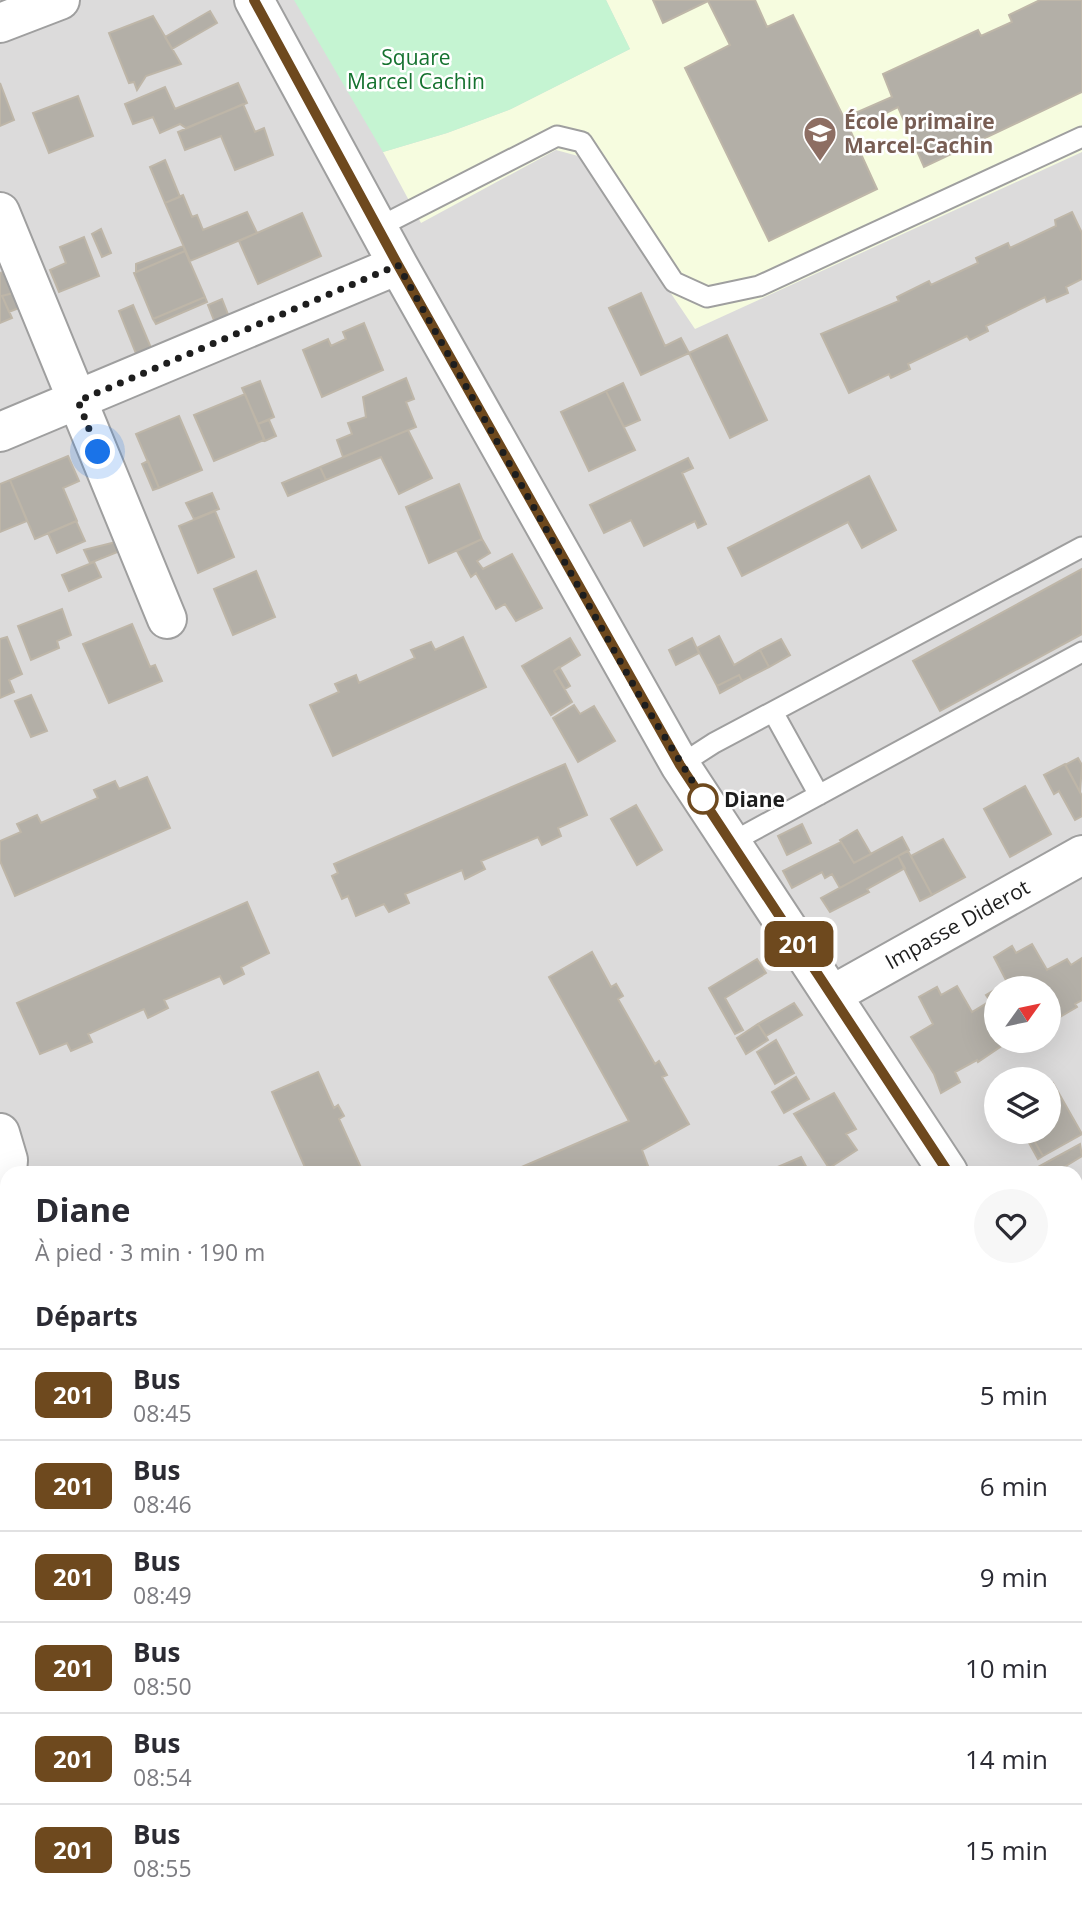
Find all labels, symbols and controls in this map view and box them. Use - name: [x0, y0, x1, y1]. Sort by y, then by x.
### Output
- park label: Square Marcel Cachin: [347, 43, 485, 95]
- place label: École primaire Marcel-Cachin: [844, 107, 995, 159]
- school or university icon: École primaire Marcel-Cachin: [801, 114, 839, 163]
- your location: [80, 434, 115, 469]
- marker: Diane: [688, 784, 718, 814]
- place label: Diane: [724, 785, 785, 813]
- street label: Impasse Diderot: [880, 873, 1034, 975]
- line badge: 201: [759, 921, 839, 967]
- text: 201: [778, 927, 820, 960]
- north arrow: [984, 976, 1060, 1054]
- map controls: [984, 976, 1061, 1144]
- button: layers: [984, 1067, 1061, 1144]
- text: Diane: [35, 1187, 131, 1232]
- button: heart: [974, 1189, 1048, 1263]
- text: À pied · 3 min · 190 m: [35, 1236, 265, 1268]
- text: Départs: [35, 1298, 138, 1334]
- text: Bus: [133, 1361, 180, 1397]
- text: 5 min: [980, 1377, 1048, 1413]
- text: 201: [53, 1378, 94, 1411]
- text: 08:45: [133, 1397, 192, 1429]
- text: Bus: [133, 1452, 180, 1488]
- text: 6 min: [980, 1468, 1048, 1504]
- text: 201: [53, 1469, 94, 1502]
- text: 08:46: [133, 1488, 192, 1520]
- text: Bus: [133, 1543, 180, 1579]
- text: 9 min: [980, 1559, 1048, 1595]
- text: 201: [53, 1560, 94, 1593]
- text: 08:49: [133, 1579, 192, 1611]
- text: Bus: [133, 1634, 180, 1670]
- text: 10 min: [965, 1650, 1048, 1686]
- text: 201: [53, 1651, 94, 1684]
- text: 08:50: [133, 1670, 192, 1702]
- text: Bus: [133, 1725, 180, 1761]
- text: 14 min: [965, 1741, 1048, 1777]
- text: 201: [53, 1742, 94, 1775]
- text: 08:54: [133, 1761, 192, 1793]
- text: Bus: [133, 1816, 180, 1852]
- text: 15 min: [965, 1832, 1048, 1868]
- text: 201: [53, 1833, 94, 1866]
- text: 08:55: [133, 1852, 192, 1884]

